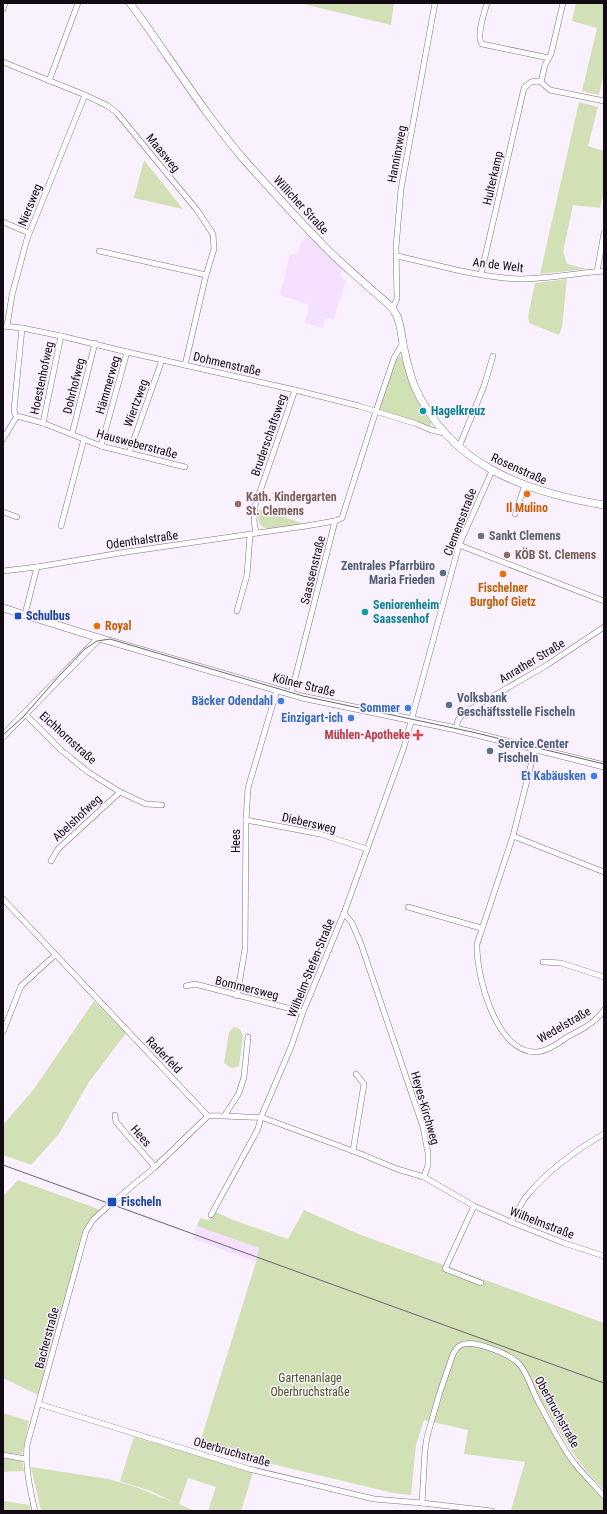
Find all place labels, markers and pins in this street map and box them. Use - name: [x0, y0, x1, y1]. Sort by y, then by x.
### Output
- place label: Hagelkreuz: [431, 404, 486, 418]
- marker: Hagelkreuz: [418, 406, 428, 416]
- marker: Il Mulino: [522, 489, 532, 499]
- place label: Kath. Kindergarten St. Clemens: [246, 490, 337, 518]
- marker: Kath. Kindergarten St. Clemens: [233, 499, 243, 509]
- place label: Il Mulino: [506, 501, 548, 515]
- place label: Sankt Clemens: [489, 529, 561, 543]
- marker: Sankt Clemens: [476, 531, 486, 541]
- place label: KÖB St. Clemens: [515, 547, 597, 562]
- marker: KÖB St. Clemens: [502, 550, 512, 560]
- place label: Zentrales Pfarrbüro Maria Frieden: [341, 559, 435, 587]
- marker: Zentrales Pfarrbüro Maria Frieden: [438, 568, 448, 578]
- marker: Fischelner Burghof Gietz: [498, 569, 508, 579]
- place label: Fischelner Burghof Gietz: [470, 581, 536, 609]
- place label: Seniorenheim Saassenhof: [373, 598, 439, 626]
- marker: Seniorenheim Saassenhof: [360, 607, 370, 617]
- place label: Schulbus: [26, 609, 71, 623]
- marker: Schulbus: [13, 611, 23, 621]
- place label: Royal: [105, 619, 131, 633]
- marker: Royal: [92, 621, 102, 631]
- place label: Volksbank Geschäftsstelle Fischeln: [457, 691, 575, 719]
- place label: Bäcker Odendahl: [192, 694, 273, 708]
- marker: Bäcker Odendahl: [276, 696, 286, 706]
- marker: Volksbank Geschäftsstelle Fischeln: [444, 700, 454, 710]
- place label: Sommer: [360, 701, 400, 715]
- marker: Sommer: [403, 703, 413, 713]
- place label: Einzigart-ich: [281, 711, 343, 725]
- marker: Einzigart-ich: [346, 713, 356, 723]
- place label: Mühlen-Apotheke: [325, 728, 410, 742]
- marker: Mühlen-Apotheke: [413, 730, 423, 740]
- place label: Service Center Fischeln: [498, 737, 569, 765]
- marker: Service Center Fischeln: [485, 746, 495, 756]
- place label: Et Kabäusken: [521, 769, 586, 783]
- marker: Et Kabäusken: [589, 771, 599, 781]
- place label: Fischeln: [121, 1195, 161, 1209]
- marker: Fischeln: [106, 1196, 118, 1208]

